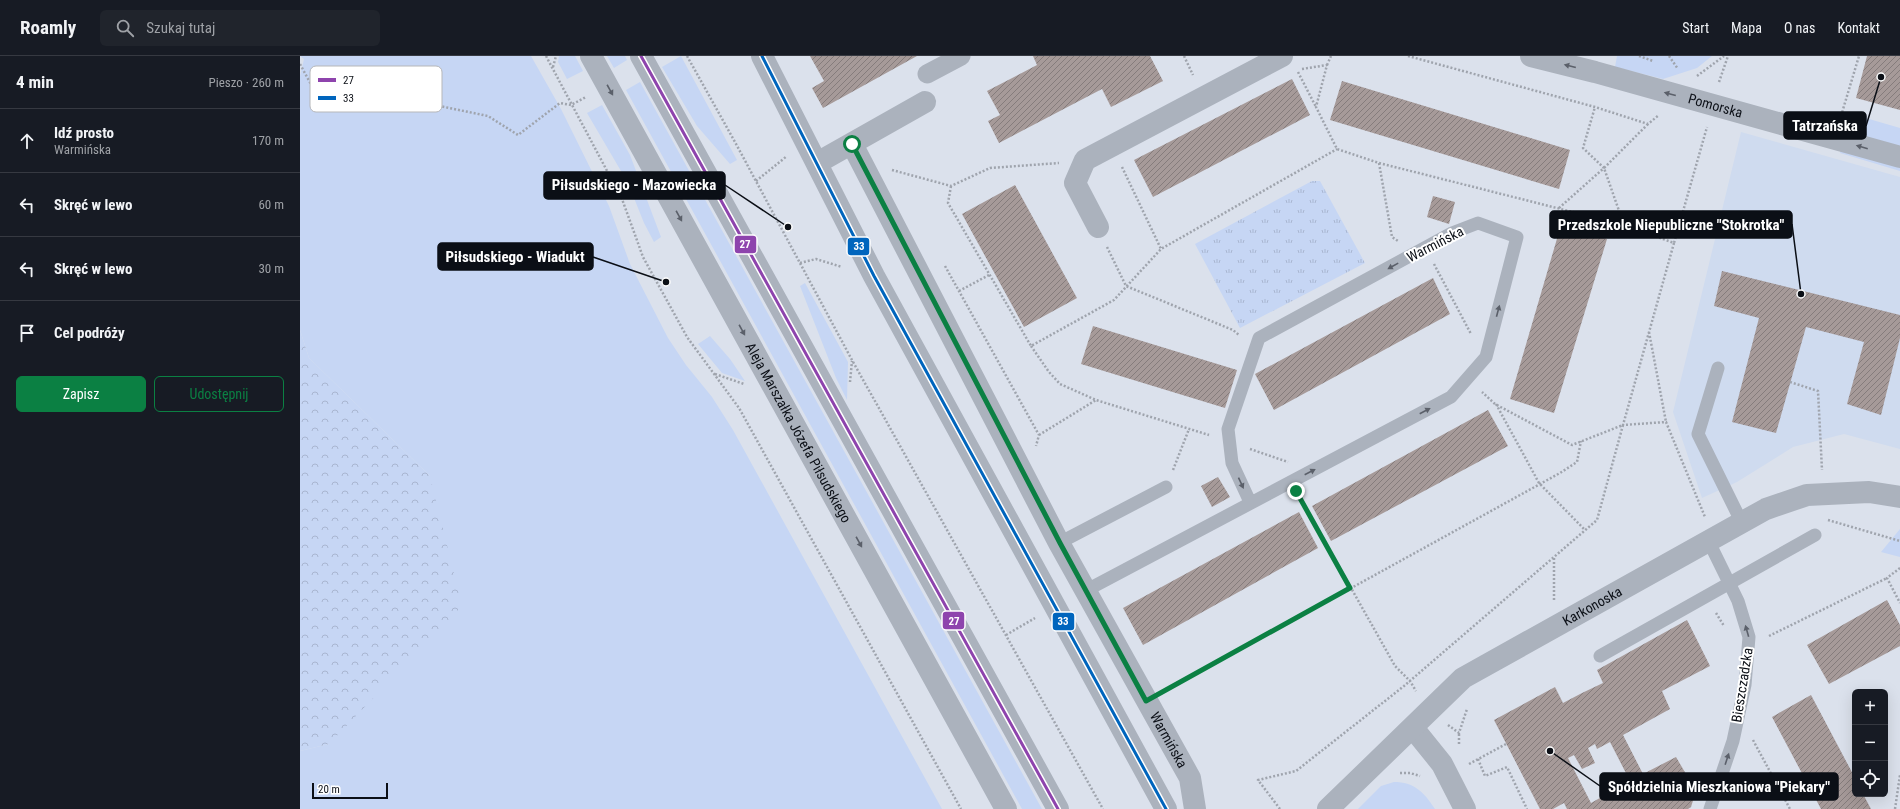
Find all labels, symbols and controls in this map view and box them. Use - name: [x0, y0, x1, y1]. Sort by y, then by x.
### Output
- search box: [100, 10, 380, 46]
- text: Roamly: [20, 16, 76, 39]
- icon: search: [114, 17, 136, 39]
- text: Szukaj tutaj: [146, 19, 215, 37]
- text: Start: [1682, 20, 1709, 36]
- text: Mapa: [1731, 20, 1762, 36]
- text: O nas: [1784, 20, 1815, 36]
- text: Kontakt: [1837, 20, 1880, 36]
- one-way arrow: [1564, 63, 1576, 69]
- legend: [310, 66, 442, 112]
- text: 4 min: [16, 72, 54, 92]
- text: 27: [343, 74, 354, 87]
- text: Pieszo · 260 m: [209, 75, 284, 90]
- one-way arrow: [607, 84, 613, 96]
- street label: Pomorska: [1686, 90, 1745, 121]
- one-way arrow: [1663, 91, 1675, 97]
- text: 33: [343, 92, 354, 105]
- callout: Tatrzańska: [1784, 112, 1866, 139]
- text: Tatrzańska: [1792, 117, 1858, 135]
- text: Idź prosto: [54, 124, 114, 142]
- icon: ahead: [16, 130, 38, 152]
- text: 170 m: [252, 133, 284, 148]
- route start: [843, 135, 861, 153]
- text: Warmińska: [54, 142, 111, 157]
- one-way arrow: [1856, 144, 1868, 150]
- callout: Piłsudskiego - Mazowiecka: [544, 172, 725, 199]
- text: Piłsudskiego - Mazowiecka: [552, 176, 716, 194]
- icon: left: [16, 194, 38, 216]
- text: Skręć w lewo: [54, 196, 133, 214]
- text: 60 m: [258, 197, 284, 212]
- one-way arrow: [676, 210, 683, 222]
- callout: Przedszkole Niepubliczne "Stokrotka": [1550, 211, 1792, 238]
- text: Przedszkole Niepubliczne "Stokrotka": [1558, 216, 1785, 234]
- street label: Warmińska: [1404, 223, 1466, 265]
- line badge: 27: [734, 235, 757, 254]
- line badge: 33: [847, 237, 870, 256]
- text: 27: [739, 238, 751, 251]
- text: 33: [853, 240, 865, 253]
- callout: Piłsudskiego - Wiadukt: [438, 243, 593, 270]
- text: Piłsudskiego - Wiadukt: [445, 248, 585, 266]
- icon: left: [16, 258, 38, 280]
- text: Skręć w lewo: [54, 260, 133, 278]
- text: 30 m: [258, 261, 284, 276]
- one-way arrow: [1387, 263, 1399, 269]
- one-way arrow: [1495, 305, 1501, 317]
- icon: arrive: [16, 322, 38, 344]
- text: Cel podróży: [54, 324, 125, 342]
- one-way arrow: [739, 324, 746, 336]
- street label: Aleja Marszałka Józefa Piłsudskiego: [742, 340, 855, 525]
- button: Zapisz: [16, 376, 146, 412]
- button: Udostępnij: [154, 376, 284, 412]
- one-way arrow: [1419, 407, 1430, 414]
- one-way arrow: [1304, 469, 1315, 475]
- one-way arrow: [1238, 477, 1244, 488]
- route end: [1287, 482, 1305, 500]
- one-way arrow: [856, 536, 862, 548]
- street label: Karkonoska: [1560, 583, 1625, 629]
- line badge: 27: [942, 611, 965, 630]
- line badge: 33: [1052, 612, 1075, 631]
- text: 27: [948, 615, 960, 628]
- text: 33: [1057, 615, 1069, 628]
- one-way arrow: [1744, 625, 1750, 637]
- street label: Bieszczadzka: [1728, 647, 1756, 723]
- map controls: [1852, 689, 1888, 797]
- button: +: [1852, 689, 1888, 725]
- street label: Warmińska: [1147, 709, 1191, 771]
- button: −: [1852, 725, 1888, 761]
- one-way arrow: [1724, 752, 1730, 764]
- button: locate: [1852, 761, 1888, 797]
- callout: Spółdzielnia Mieszkaniowa "Piekary": [1600, 773, 1838, 800]
- text: Spółdzielnia Mieszkaniowa "Piekary": [1608, 778, 1830, 796]
- scale bar: [312, 781, 388, 800]
- text: 20 m: [318, 783, 340, 796]

